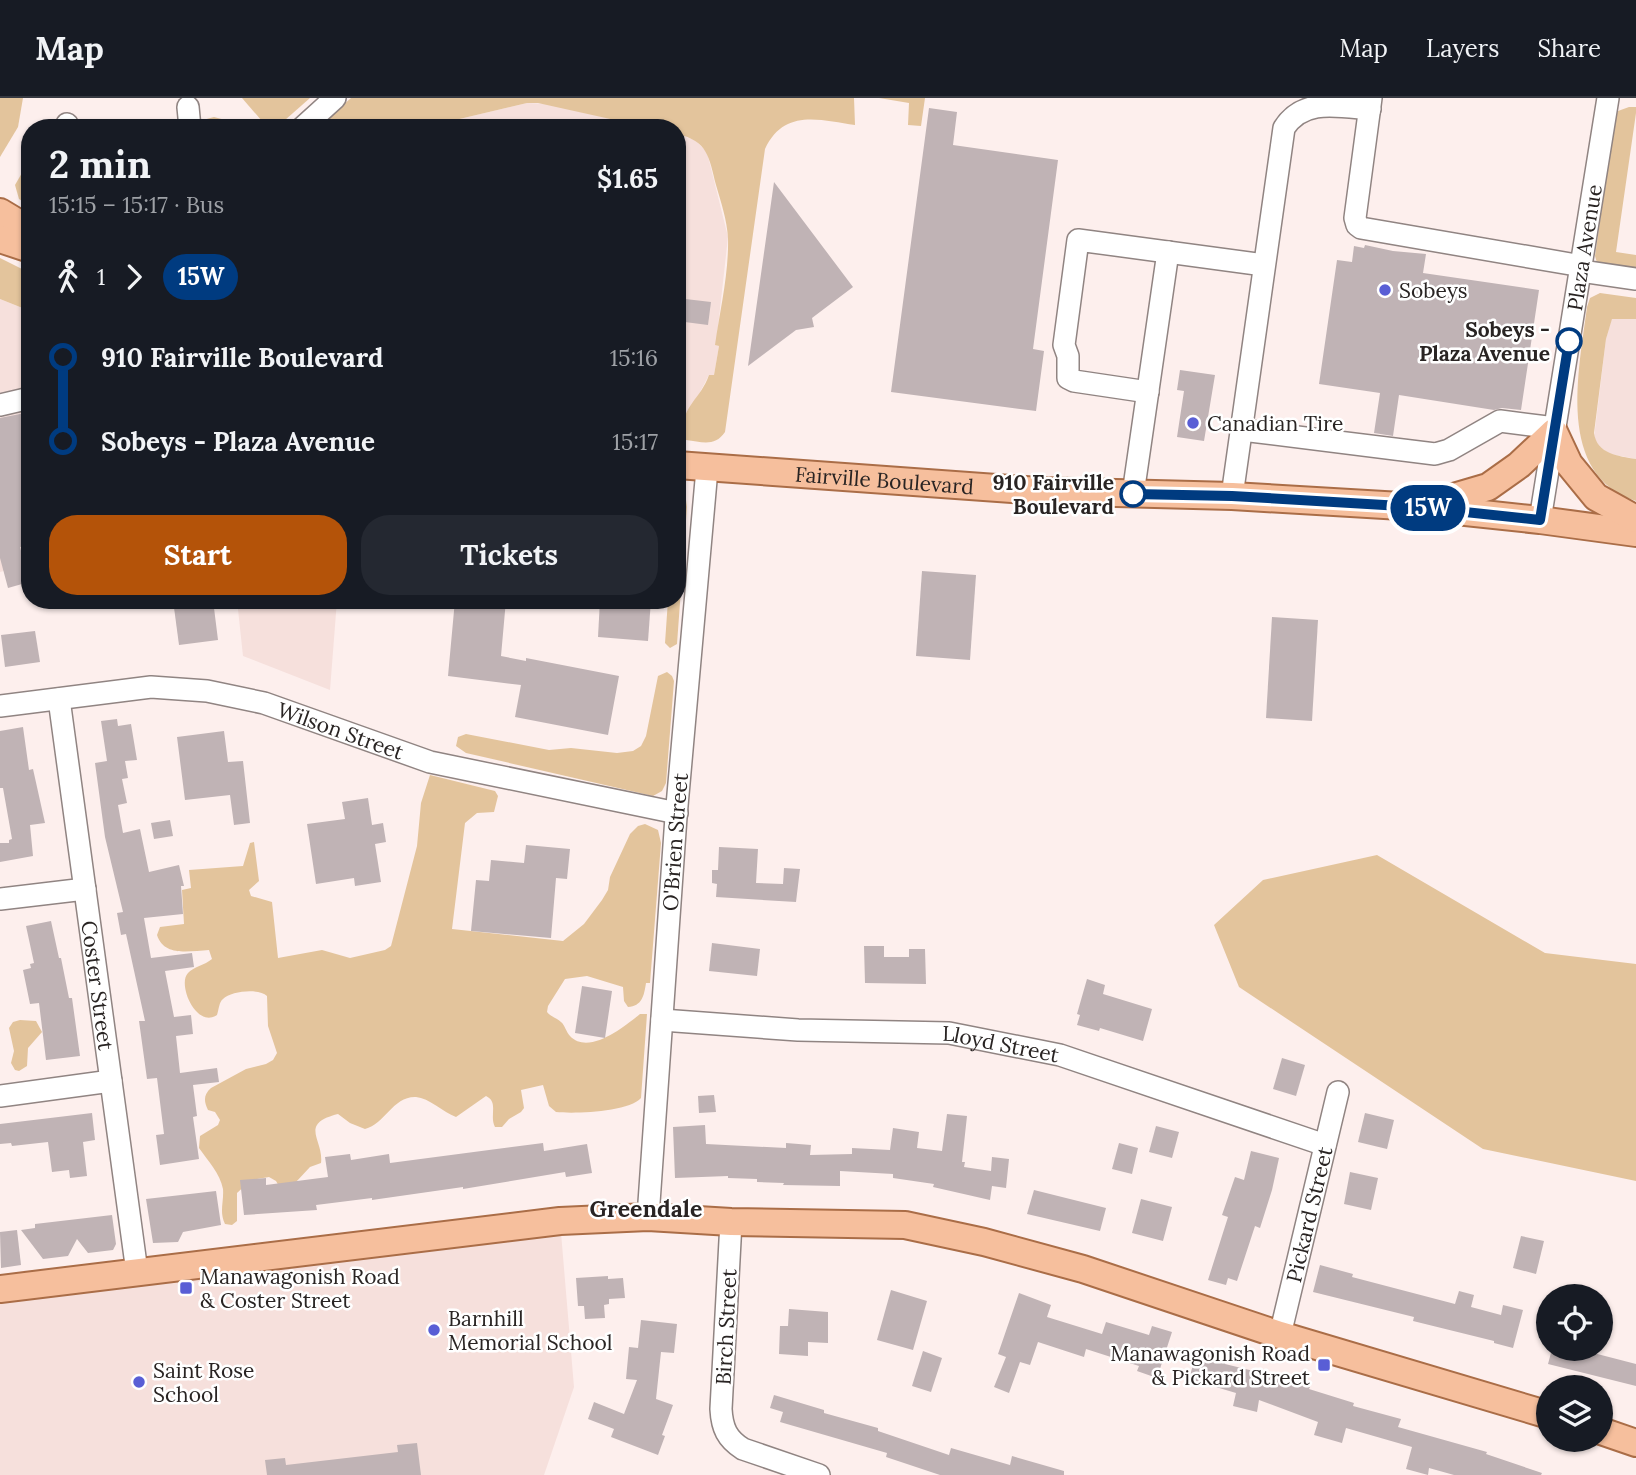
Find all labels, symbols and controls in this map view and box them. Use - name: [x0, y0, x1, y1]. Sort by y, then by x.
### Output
- text: Map: [35, 27, 104, 69]
- text: Map: [1339, 33, 1388, 64]
- text: Layers: [1426, 33, 1499, 64]
- text: Share: [1537, 33, 1601, 64]
- text: 2 min: [49, 140, 151, 188]
- text: $1.65: [597, 162, 658, 195]
- street label: Plaza Avenue: [1560, 182, 1607, 313]
- text: 15:15 – 15:17 · Bus: [49, 190, 224, 219]
- icon: walk: [49, 258, 87, 296]
- icon: forward: [115, 258, 153, 296]
- text: 15W: [177, 261, 224, 292]
- text: 1: [97, 262, 105, 291]
- place label: Sobeys: [1399, 277, 1468, 304]
- marker: Sobeys: [1377, 282, 1393, 298]
- place label: Sobeys - Plaza Avenue: [1419, 316, 1550, 367]
- marker: Sobeys - Plaza Avenue: [1556, 328, 1582, 354]
- text: 910 Fairville Boulevard: [101, 341, 383, 374]
- text: 15:16: [610, 343, 658, 372]
- place label: Canadian Tire: [1207, 410, 1343, 437]
- marker: Canadian Tire: [1185, 415, 1201, 431]
- text: Sobeys - Plaza Avenue: [101, 425, 375, 458]
- text: 15:17: [612, 427, 658, 456]
- street label: Fairville Boulevard: [794, 460, 975, 500]
- place label: 910 Fairville Boulevard: [993, 469, 1114, 520]
- marker: 910 Fairville Boulevard: [1120, 481, 1146, 507]
- line badge: 15W: [1388, 485, 1468, 531]
- text: 15W: [1404, 492, 1452, 523]
- button: Start: [49, 515, 347, 595]
- button: Tickets: [361, 515, 658, 595]
- street label: Wilson Street: [274, 695, 408, 765]
- street label: O'Brien Street: [656, 771, 693, 912]
- street label: Coster Street: [76, 919, 120, 1053]
- street label: Lloyd Street: [942, 1019, 1062, 1068]
- street label: Pickard Street: [1280, 1143, 1338, 1285]
- district label: Greendale: [590, 1194, 702, 1223]
- place label: Manawagonish Road & Coster Street: [200, 1263, 400, 1314]
- street label: Birch Street: [709, 1267, 743, 1386]
- marker: Manawagonish Road & Coster Street: [178, 1280, 194, 1296]
- map controls: [1536, 1284, 1613, 1452]
- button: locate: [1536, 1284, 1613, 1361]
- place label: Barnhill Memorial School: [448, 1305, 613, 1356]
- marker: Barnhill Memorial School: [426, 1322, 442, 1338]
- place label: Manawagonish Road & Pickard Street: [1110, 1340, 1311, 1391]
- place label: Saint Rose School: [153, 1357, 254, 1408]
- marker: Manawagonish Road & Pickard Street: [1316, 1357, 1332, 1373]
- marker: Saint Rose School: [131, 1374, 147, 1390]
- button: layers: [1536, 1375, 1613, 1452]

